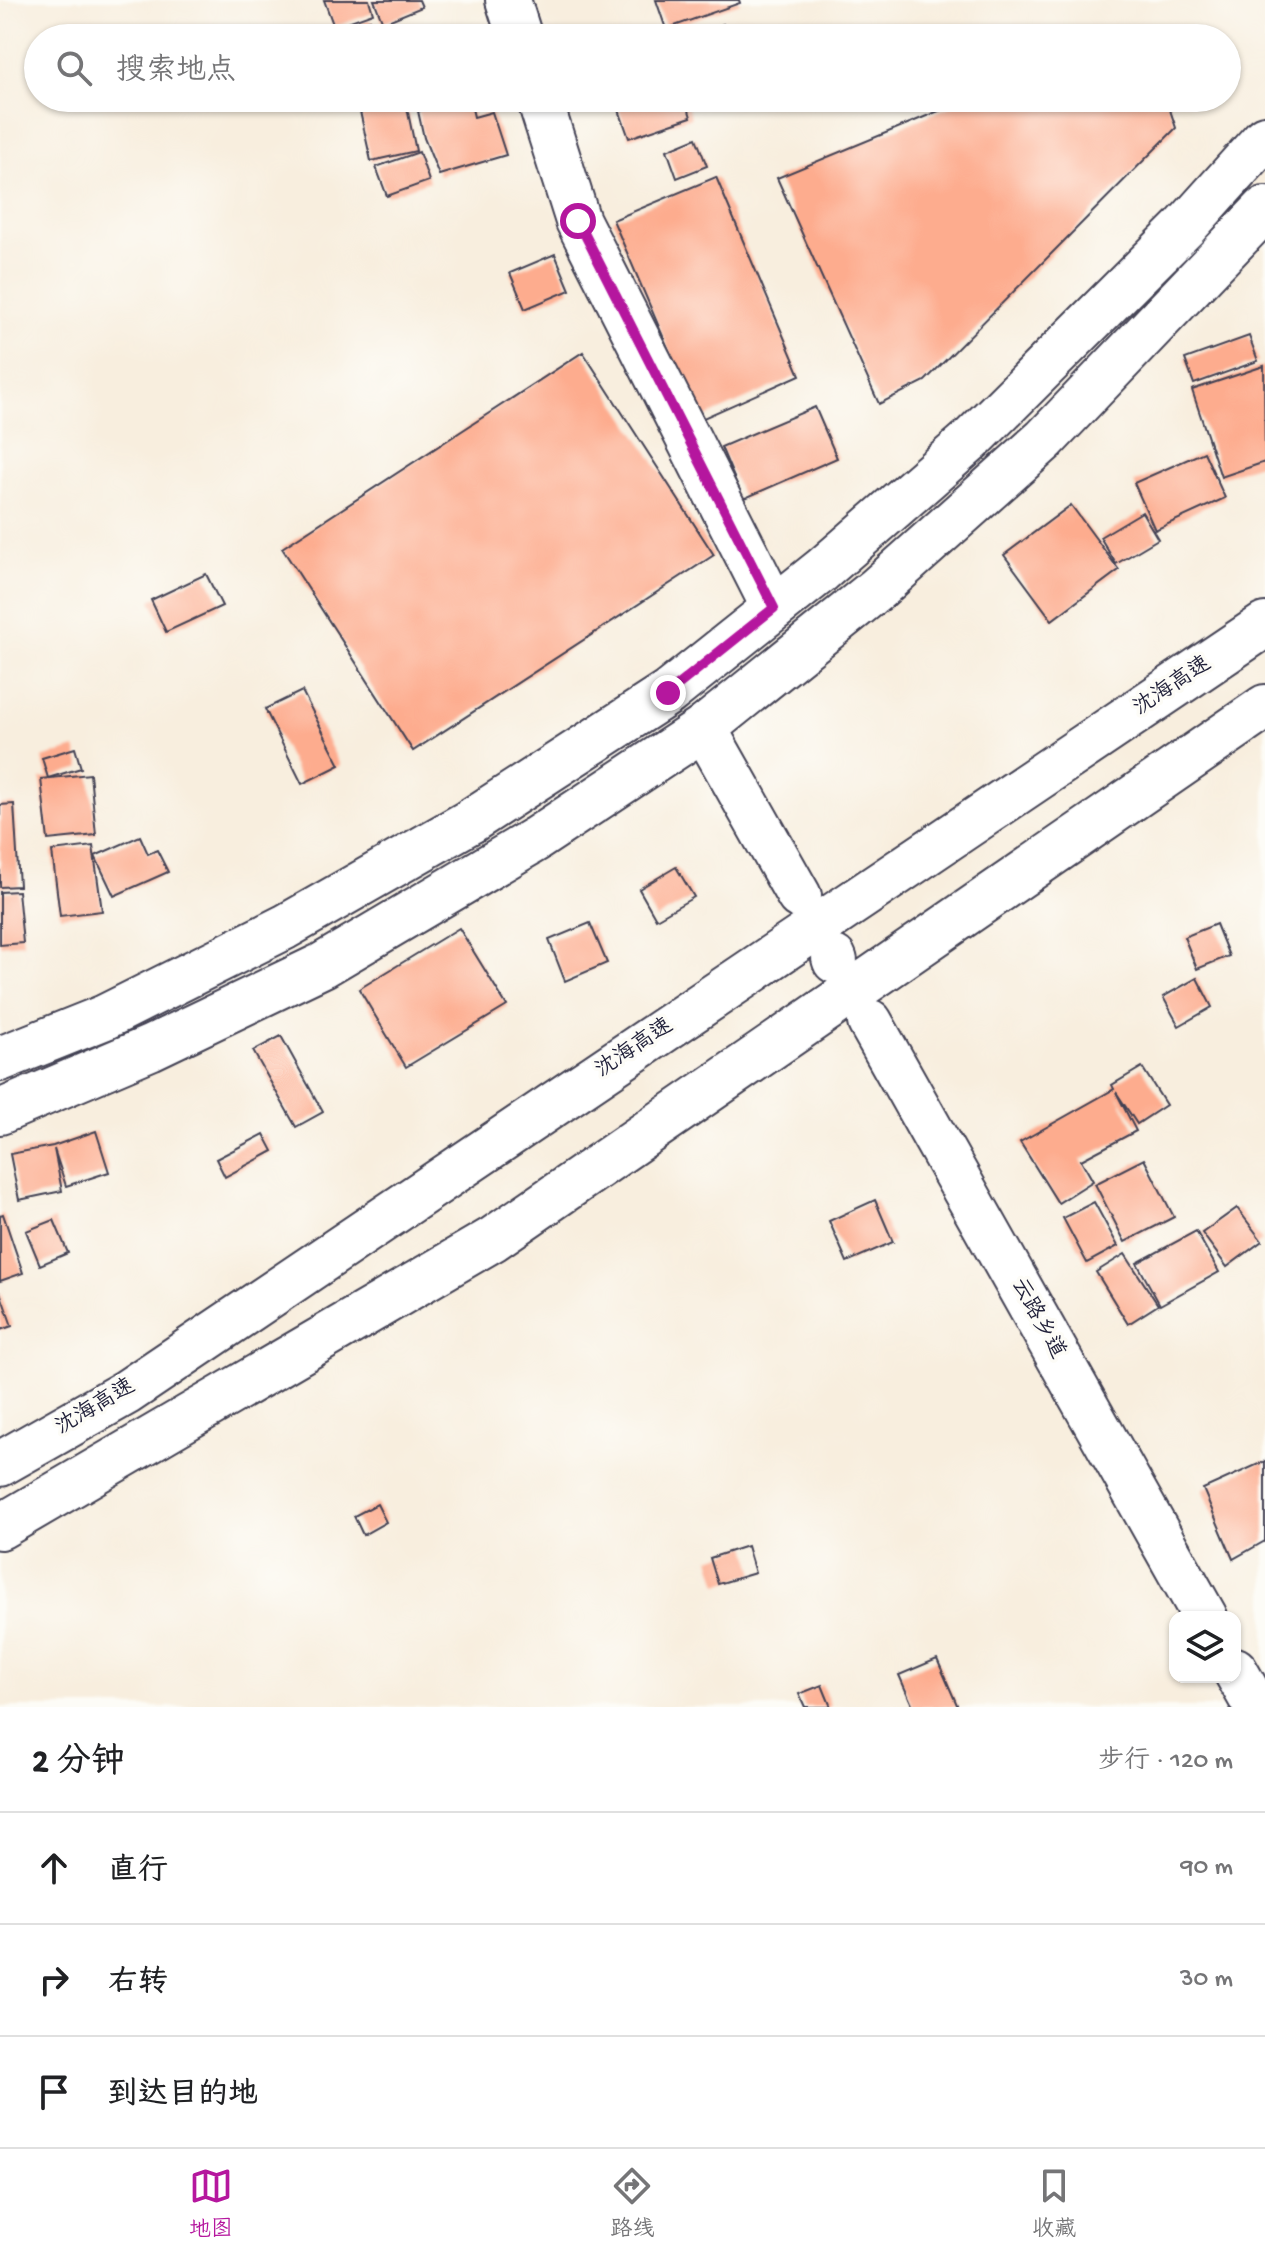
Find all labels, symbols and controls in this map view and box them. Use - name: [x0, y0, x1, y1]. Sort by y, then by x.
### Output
- search box: [24, 24, 1241, 112]
- icon: search: [52, 46, 96, 90]
- text: 搜索地点: [116, 55, 236, 90]
- route start: [560, 203, 596, 239]
- street label: 沈海高速: [1128, 650, 1217, 722]
- route end: [650, 675, 686, 711]
- street label: 沈海高速: [590, 1012, 679, 1084]
- street label: 云路乡道: [1004, 1273, 1071, 1364]
- street label: 沈海高速: [51, 1372, 140, 1442]
- map controls: [1169, 1611, 1241, 1683]
- button: layers: [1169, 1611, 1241, 1683]
- text: 2 分钟: [32, 1744, 125, 1784]
- text: 步行 · 120 m: [1098, 1747, 1233, 1778]
- icon: ahead: [32, 1846, 76, 1890]
- text: 90 m: [1181, 1853, 1233, 1884]
- text: 直行: [108, 1855, 168, 1890]
- icon: right: [32, 1958, 76, 2002]
- text: 30 m: [1180, 1965, 1233, 1996]
- text: 右转: [108, 1967, 168, 2002]
- icon: arrive: [32, 2070, 76, 2114]
- text: 到达目的地: [108, 2079, 258, 2114]
- tab: 地图: [189, 2164, 233, 2244]
- tab: 路线: [610, 2164, 654, 2244]
- tab: 收藏: [1032, 2164, 1076, 2244]

